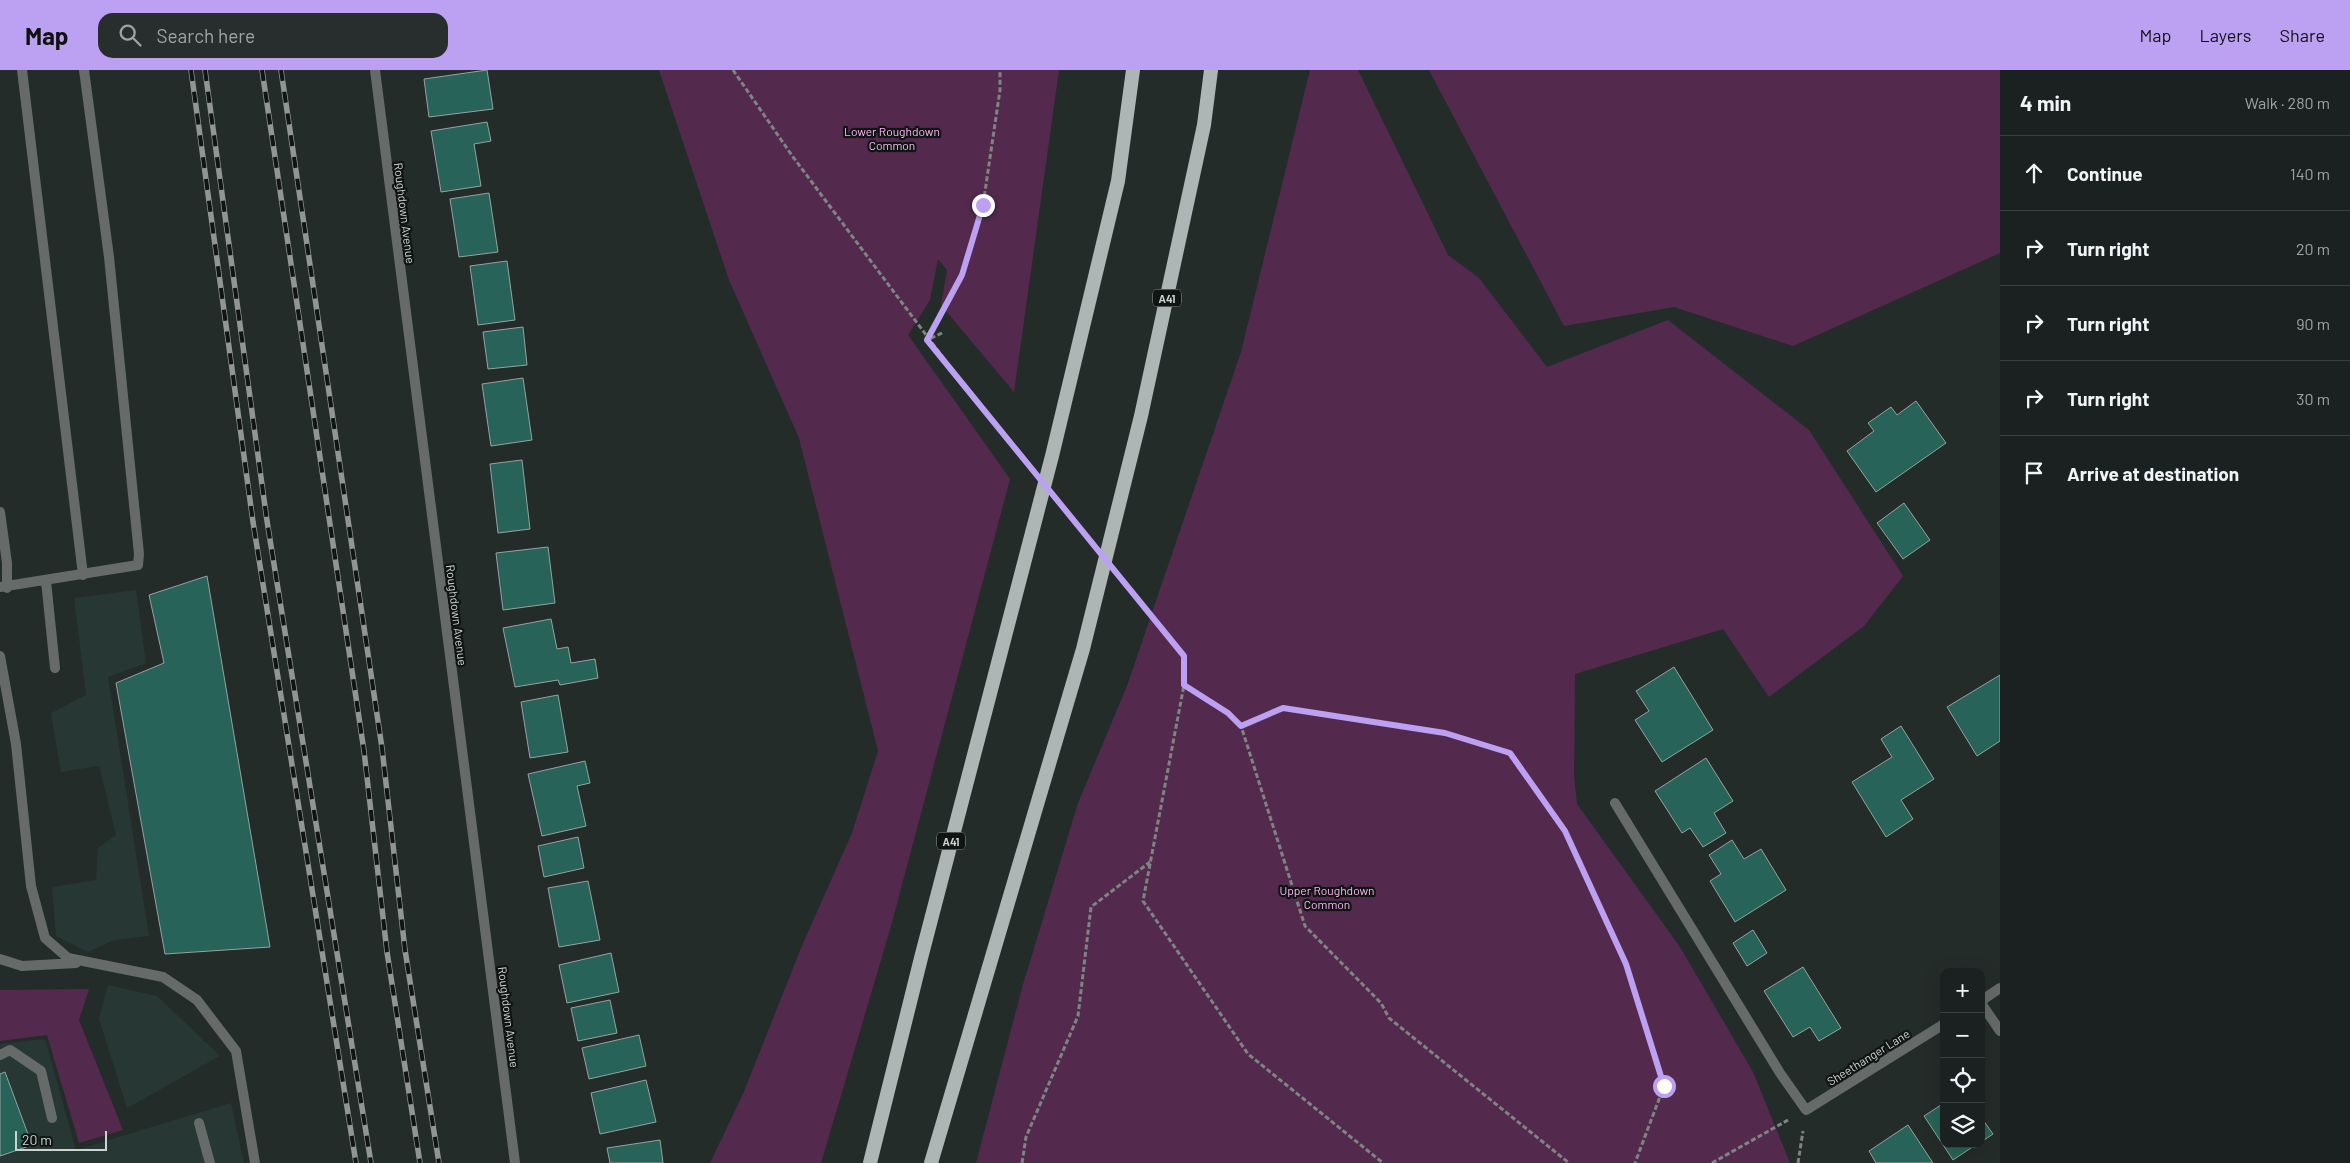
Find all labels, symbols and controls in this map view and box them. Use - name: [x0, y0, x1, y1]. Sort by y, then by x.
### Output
- search box: [98, 13, 448, 58]
- text: Map: [25, 21, 68, 50]
- icon: search: [116, 21, 144, 49]
- text: Search here: [156, 24, 255, 47]
- text: Map: [2139, 24, 2171, 46]
- text: Layers: [2199, 24, 2252, 46]
- text: Share: [2280, 24, 2325, 46]
- text: 4 min: [2020, 90, 2071, 115]
- text: Walk · 280 m: [2245, 93, 2330, 112]
- park label: Lower Roughdown Common: [844, 124, 940, 152]
- icon: ahead: [2020, 159, 2048, 187]
- street label: Roughdown Avenue: [392, 162, 418, 264]
- text: Continue: [2067, 162, 2143, 185]
- text: 140 m: [2290, 164, 2330, 183]
- route end: [972, 194, 995, 217]
- icon: right: [2020, 234, 2048, 262]
- text: Turn right: [2067, 237, 2149, 260]
- text: 20 m: [2296, 239, 2330, 258]
- road number: A41: [1153, 290, 1181, 307]
- icon: right: [2020, 309, 2048, 337]
- text: Turn right: [2067, 312, 2149, 335]
- text: 90 m: [2296, 314, 2330, 333]
- icon: right: [2020, 384, 2048, 412]
- text: Turn right: [2067, 387, 2149, 410]
- text: 30 m: [2296, 389, 2330, 408]
- icon: arrive: [2020, 459, 2048, 487]
- text: Arrive at destination: [2067, 462, 2239, 485]
- street label: Roughdown Avenue: [444, 564, 470, 666]
- road number: A41: [937, 832, 965, 849]
- park label: Upper Roughdown Common: [1279, 883, 1375, 911]
- street label: Roughdown Avenue: [496, 966, 522, 1068]
- map controls: [1940, 968, 1985, 1148]
- button: +: [1940, 968, 1985, 1013]
- button: −: [1940, 1013, 1985, 1058]
- street label: Sheethanger Lane: [1824, 1026, 1912, 1088]
- button: locate: [1940, 1058, 1985, 1103]
- route start: [1653, 1075, 1676, 1098]
- button: layers: [1940, 1103, 1985, 1148]
- scale bar: [15, 1128, 108, 1151]
- text: 20 m: [22, 1131, 52, 1148]

